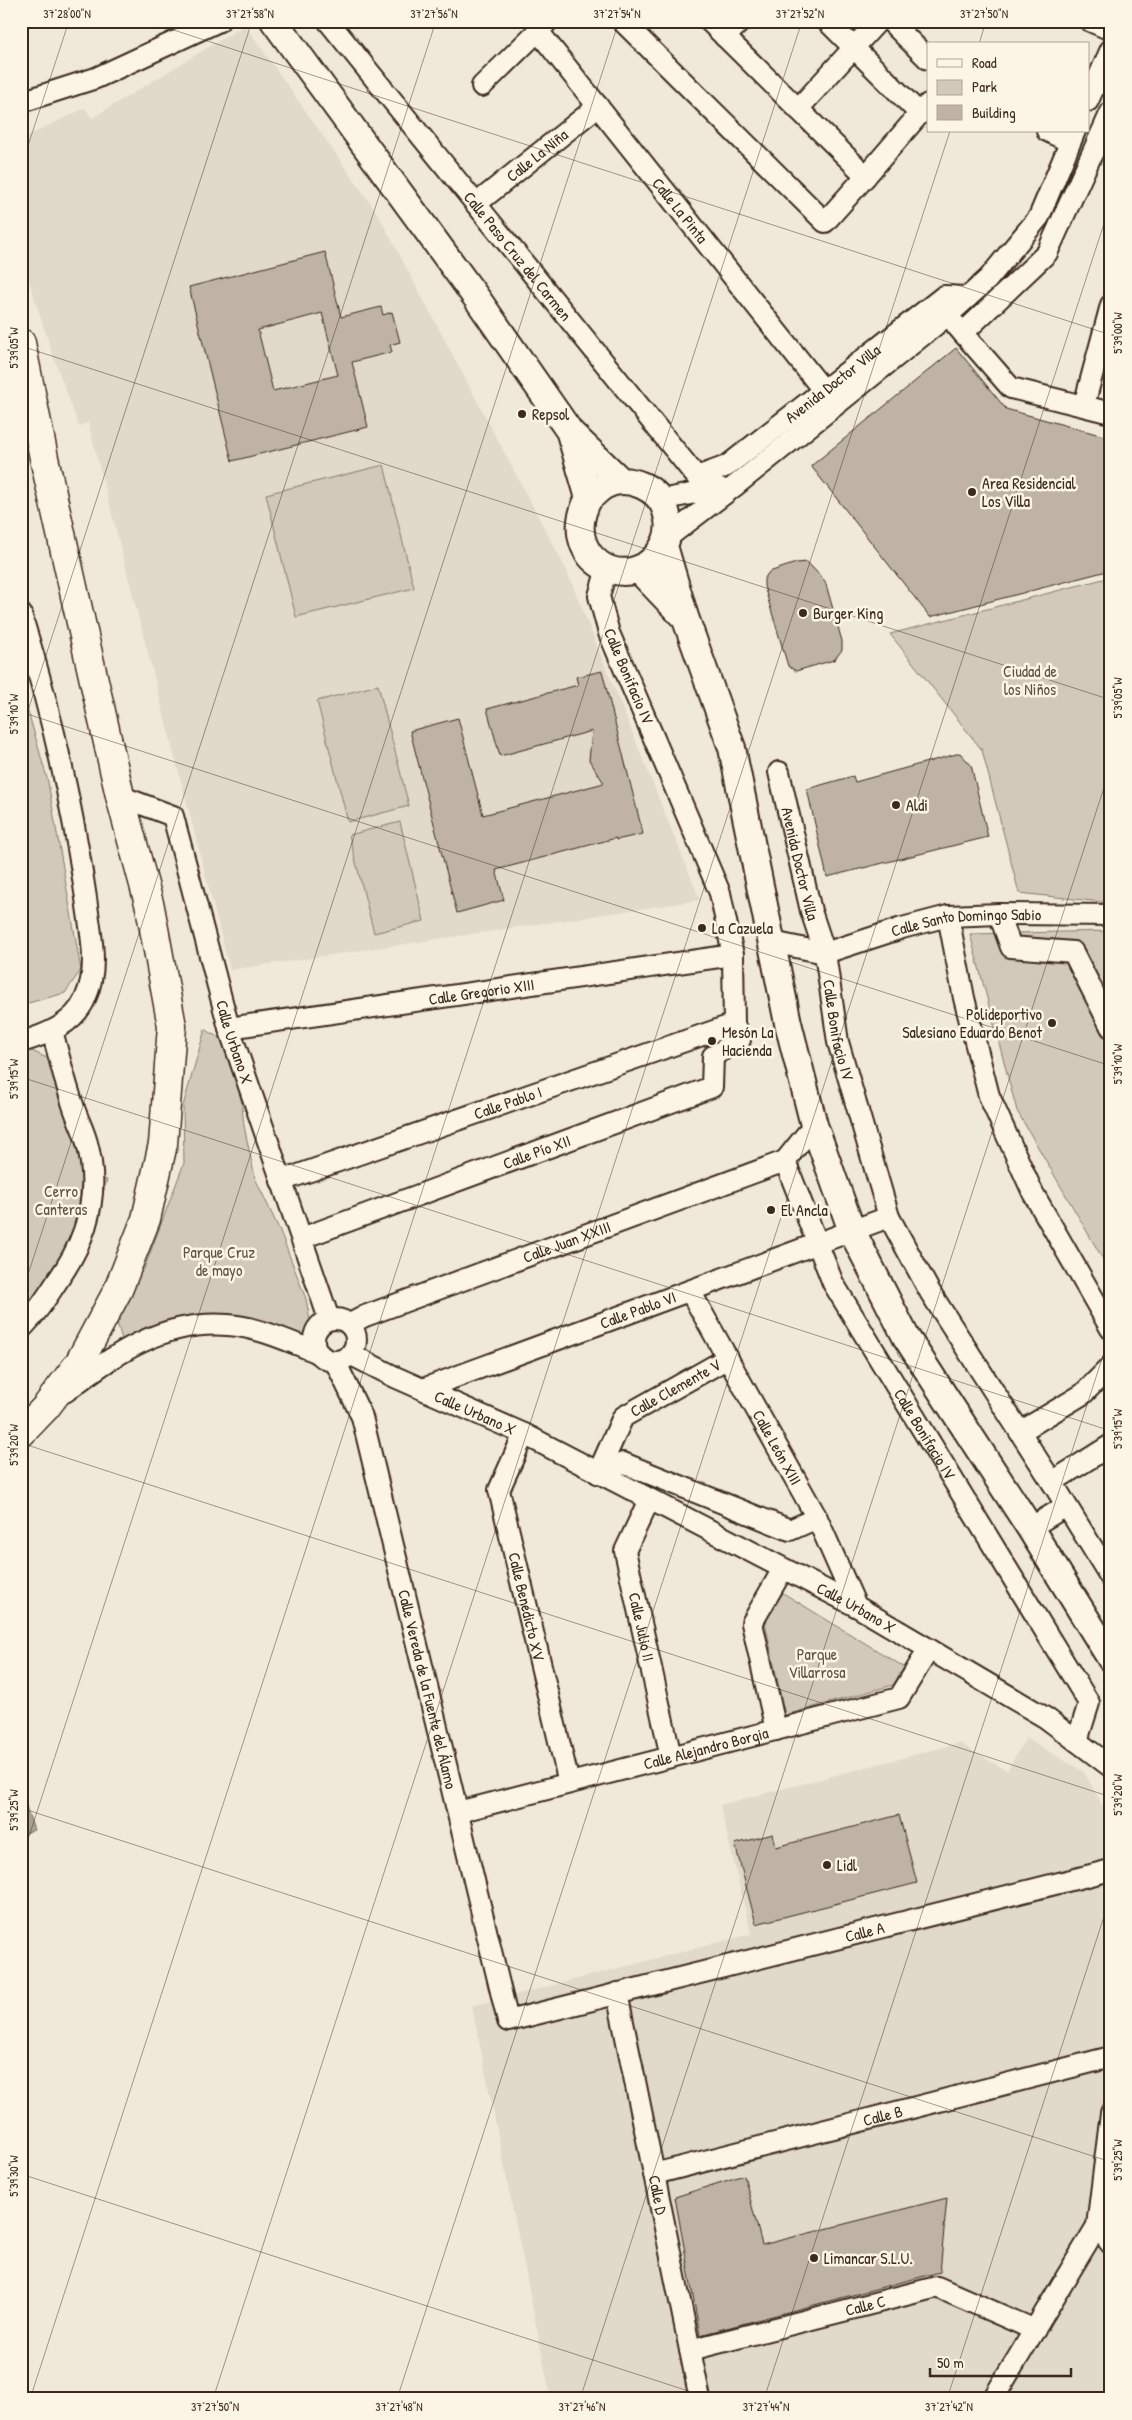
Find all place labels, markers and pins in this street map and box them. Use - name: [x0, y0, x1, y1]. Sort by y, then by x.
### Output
- place label: Repsol: [532, 403, 570, 425]
- marker: Repsol: [516, 408, 528, 420]
- place label: Area Residencial Los Villa: [982, 472, 1077, 512]
- marker: Area Residencial Los Villa: [966, 486, 978, 498]
- place label: Burger King: [813, 602, 883, 624]
- marker: Burger King: [797, 607, 809, 619]
- place label: Aldi: [906, 794, 928, 816]
- marker: Aldi: [890, 799, 902, 811]
- place label: La Cazuela: [712, 917, 773, 939]
- marker: La Cazuela: [696, 922, 708, 934]
- place label: Polideportivo Salesiano Eduardo Benot: [902, 1003, 1043, 1043]
- marker: Polideportivo Salesiano Eduardo Benot: [1046, 1017, 1058, 1029]
- place label: Mesón La Hacienda: [722, 1021, 774, 1061]
- marker: Mesón La Hacienda: [706, 1035, 718, 1047]
- place label: El Ancla: [781, 1199, 828, 1221]
- marker: El Ancla: [765, 1204, 777, 1216]
- place label: Lidl: [837, 1854, 858, 1876]
- marker: Lidl: [821, 1859, 833, 1871]
- place label: Limancar S.L.U.: [824, 2247, 913, 2269]
- marker: Limancar S.L.U.: [808, 2252, 820, 2264]

